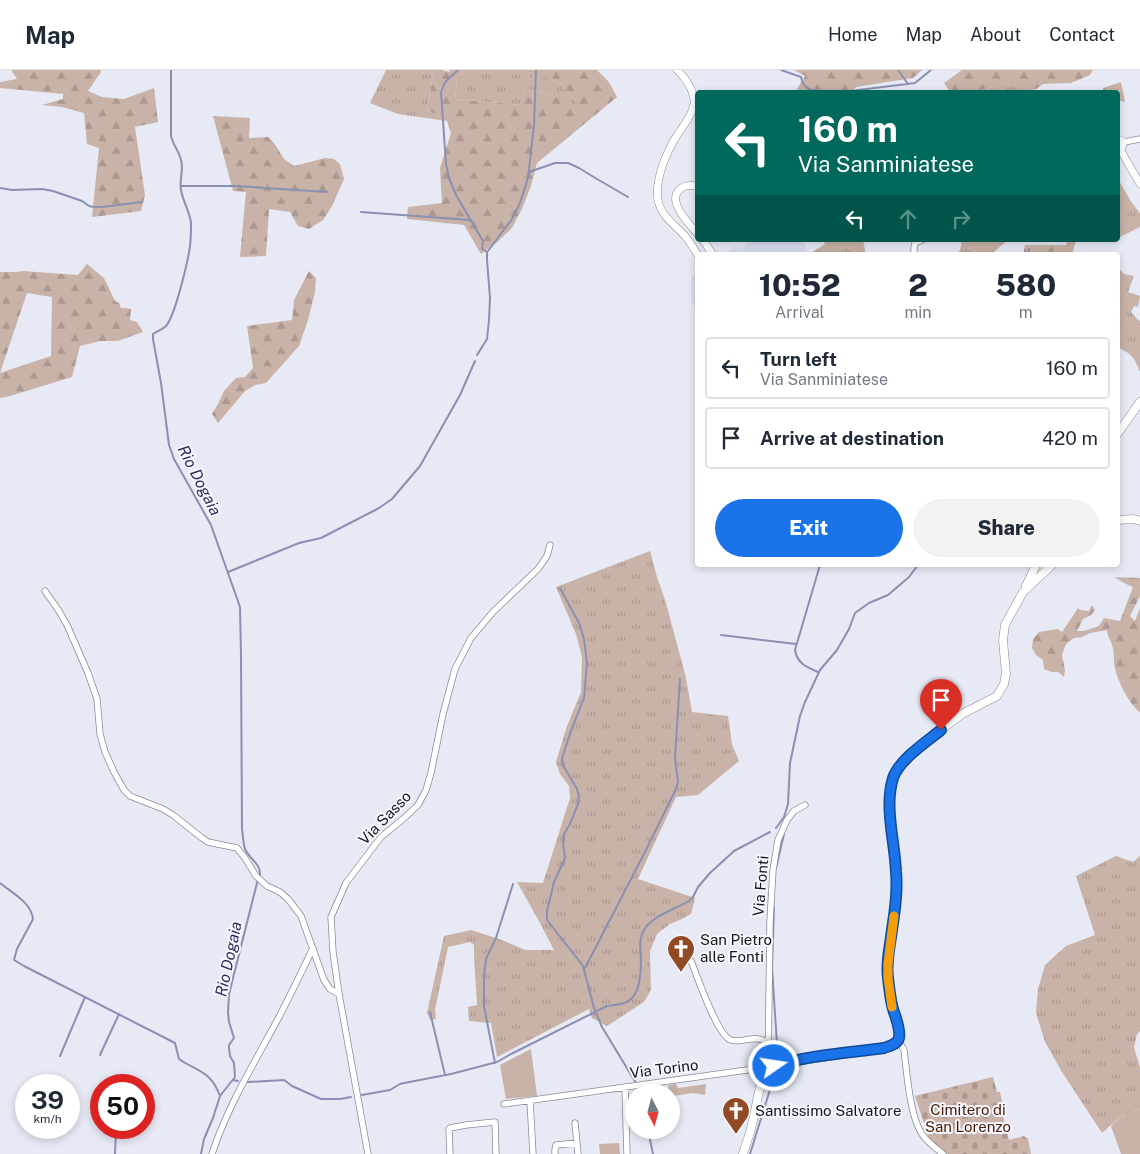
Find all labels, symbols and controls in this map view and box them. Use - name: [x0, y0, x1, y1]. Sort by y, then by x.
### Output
- text: Map: [25, 21, 75, 49]
- text: Home: [828, 24, 878, 45]
- text: Map: [906, 24, 942, 45]
- text: About: [970, 24, 1021, 45]
- text: Contact: [1049, 24, 1115, 45]
- text: 160 m: [798, 109, 898, 150]
- icon: left: [715, 110, 780, 175]
- text: Via Sanminiatese: [798, 151, 974, 177]
- icon: left: [841, 205, 869, 233]
- icon: ahead: [894, 205, 922, 233]
- icon: right: [947, 205, 975, 233]
- text: 10:52: [759, 267, 841, 303]
- text: 2: [908, 267, 928, 303]
- text: 580: [995, 267, 1056, 303]
- text: Arrival: [775, 303, 824, 322]
- text: min: [904, 303, 932, 322]
- text: m: [1019, 303, 1033, 322]
- text: Turn left: [760, 348, 837, 370]
- icon: left: [717, 354, 745, 382]
- text: 160 m: [1046, 357, 1098, 379]
- text: Via Sanminiatese: [760, 370, 888, 389]
- icon: arrive: [717, 424, 745, 452]
- text: Arrive at destination: [760, 427, 944, 449]
- text: 420 m: [1042, 427, 1098, 449]
- water label: Rio Dogaia: [174, 442, 225, 519]
- button: Exit: [715, 499, 903, 557]
- button: Share: [913, 499, 1100, 557]
- pin: [920, 679, 962, 730]
- icon: arrive: [927, 686, 955, 714]
- street label: Via Sasso: [355, 787, 414, 848]
- street label: Via Fonti: [749, 855, 772, 917]
- water label: Rio Dogaia: [211, 920, 246, 998]
- place label: San Pietro alle Fonti: [700, 931, 772, 965]
- church icon: San Pietro alle Fonti: [666, 934, 696, 973]
- position arrow: [747, 1039, 799, 1091]
- street label: Via Torino: [629, 1056, 699, 1081]
- speed limit sign: 50: [90, 1074, 155, 1139]
- north arrow: [625, 1084, 680, 1139]
- map controls: [625, 1084, 680, 1139]
- text: 39: [31, 1085, 64, 1115]
- church icon: Santissimo Salvatore: [721, 1096, 751, 1135]
- park label: Cimitero di San Lorenzo: [925, 1101, 1011, 1135]
- place label: Santissimo Salvatore: [755, 1102, 901, 1119]
- text: km/h: [33, 1112, 62, 1126]

